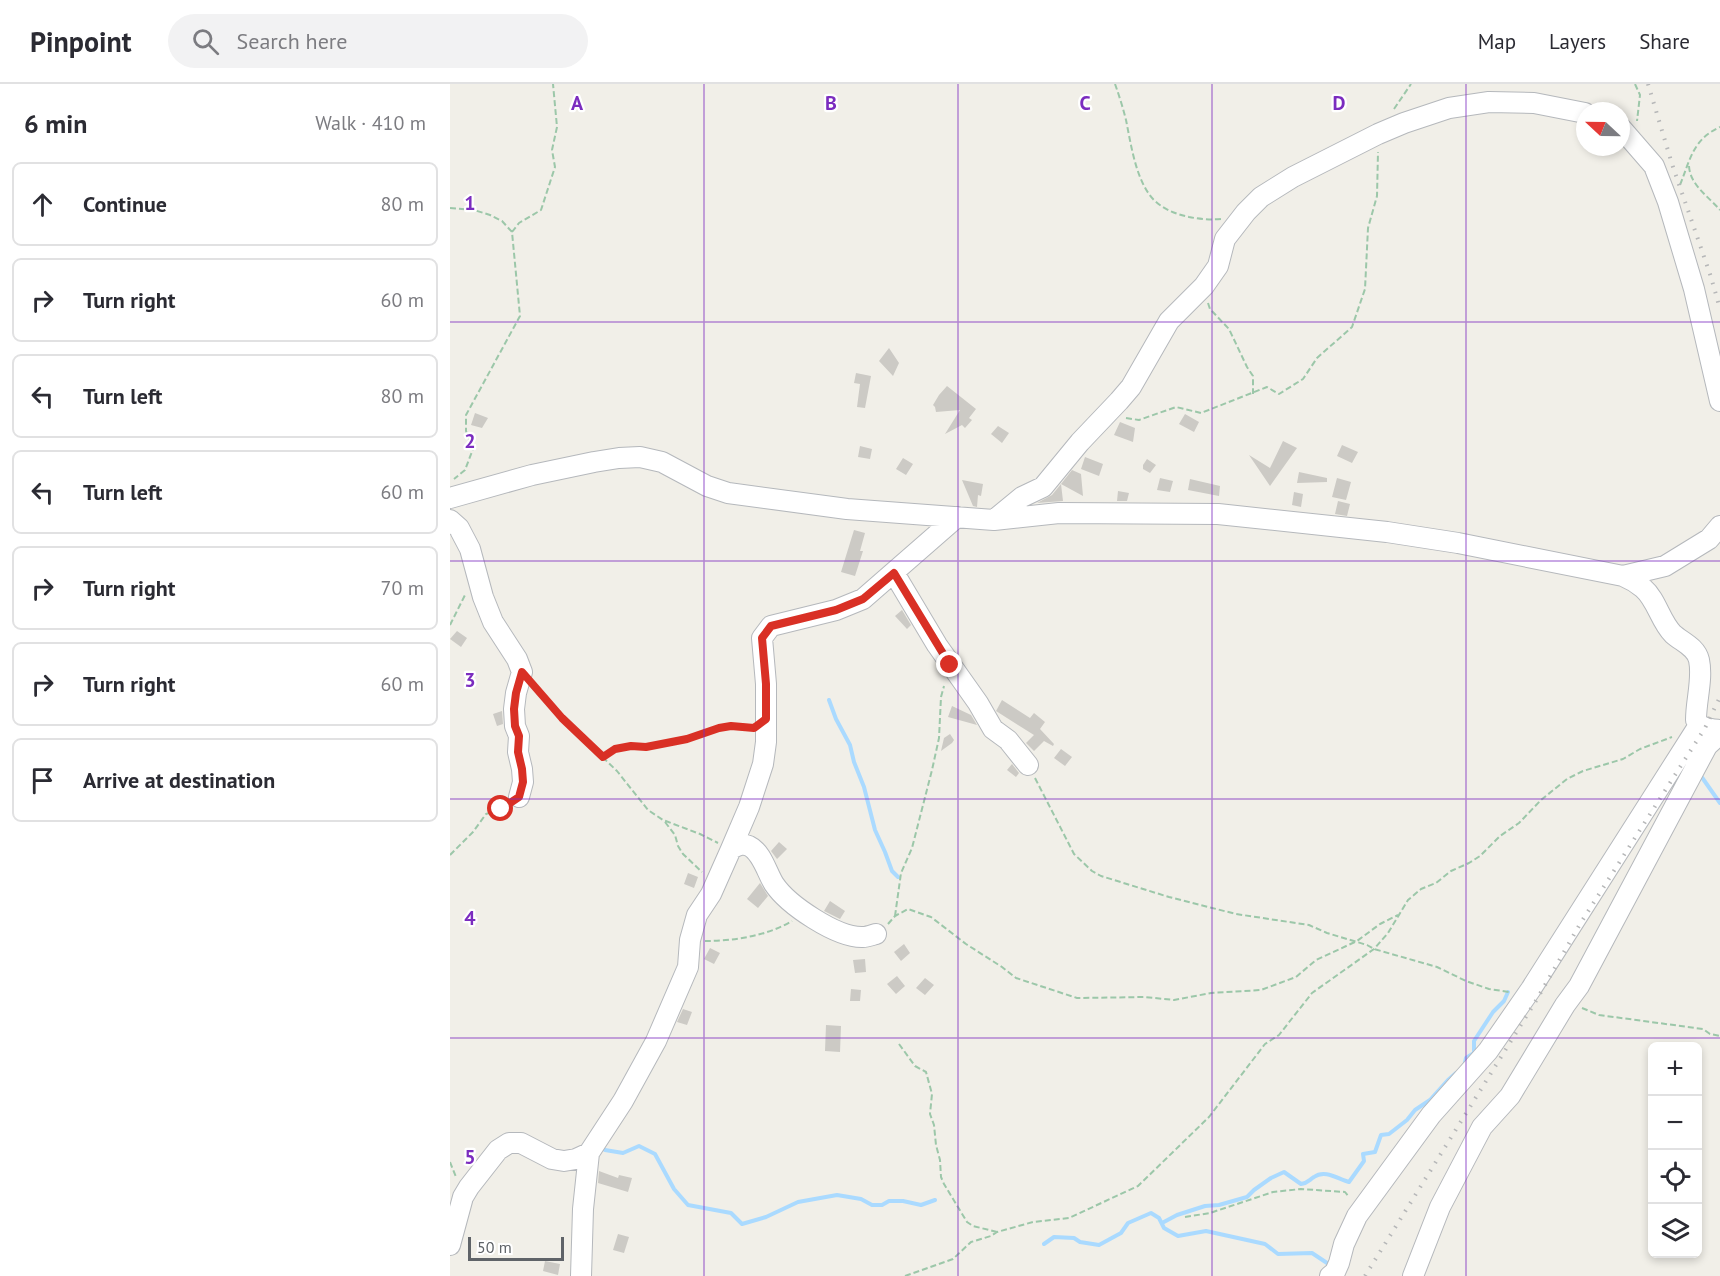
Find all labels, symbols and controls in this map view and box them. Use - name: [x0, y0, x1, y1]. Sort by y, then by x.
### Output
- search box: [168, 14, 588, 68]
- text: Pinpoint: [30, 23, 132, 60]
- icon: search: [189, 25, 222, 58]
- text: Search here: [237, 27, 347, 55]
- text: Map: [1478, 28, 1516, 55]
- text: Layers: [1549, 28, 1606, 55]
- text: Share: [1639, 28, 1690, 55]
- text: A: [571, 90, 584, 116]
- text: B: [825, 90, 837, 116]
- text: C: [1079, 90, 1091, 116]
- text: D: [1333, 90, 1346, 116]
- north arrow: [1576, 102, 1630, 156]
- text: 6 min: [24, 107, 87, 140]
- text: Walk · 410 m: [315, 110, 426, 136]
- icon: ahead: [26, 188, 59, 221]
- text: Continue: [83, 190, 167, 218]
- text: 1: [464, 190, 476, 216]
- text: 80 m: [381, 191, 424, 217]
- icon: right: [26, 284, 59, 317]
- text: Turn right: [83, 286, 175, 314]
- text: 60 m: [381, 287, 424, 313]
- icon: left: [26, 380, 59, 413]
- text: Turn left: [83, 382, 163, 410]
- text: 80 m: [381, 383, 424, 409]
- text: 2: [464, 428, 476, 454]
- icon: left: [26, 476, 59, 509]
- text: Turn left: [83, 478, 163, 506]
- text: 60 m: [381, 479, 424, 505]
- icon: right: [26, 572, 59, 605]
- text: Turn right: [83, 574, 175, 602]
- text: 70 m: [381, 575, 424, 601]
- route end: [936, 651, 962, 677]
- text: 3: [464, 667, 476, 693]
- icon: right: [26, 668, 59, 701]
- text: Turn right: [83, 670, 175, 698]
- text: 60 m: [381, 671, 424, 697]
- icon: arrive: [26, 764, 59, 797]
- text: Arrive at destination: [83, 766, 275, 794]
- route start: [487, 795, 513, 821]
- text: 4: [464, 905, 476, 931]
- map controls: [1648, 1042, 1702, 1258]
- button: +: [1648, 1042, 1702, 1096]
- button: −: [1648, 1096, 1702, 1150]
- text: 5: [464, 1144, 476, 1170]
- button: locate: [1648, 1150, 1702, 1204]
- button: layers: [1648, 1204, 1702, 1258]
- scale bar: [468, 1234, 564, 1262]
- text: 50 m: [477, 1237, 512, 1257]

